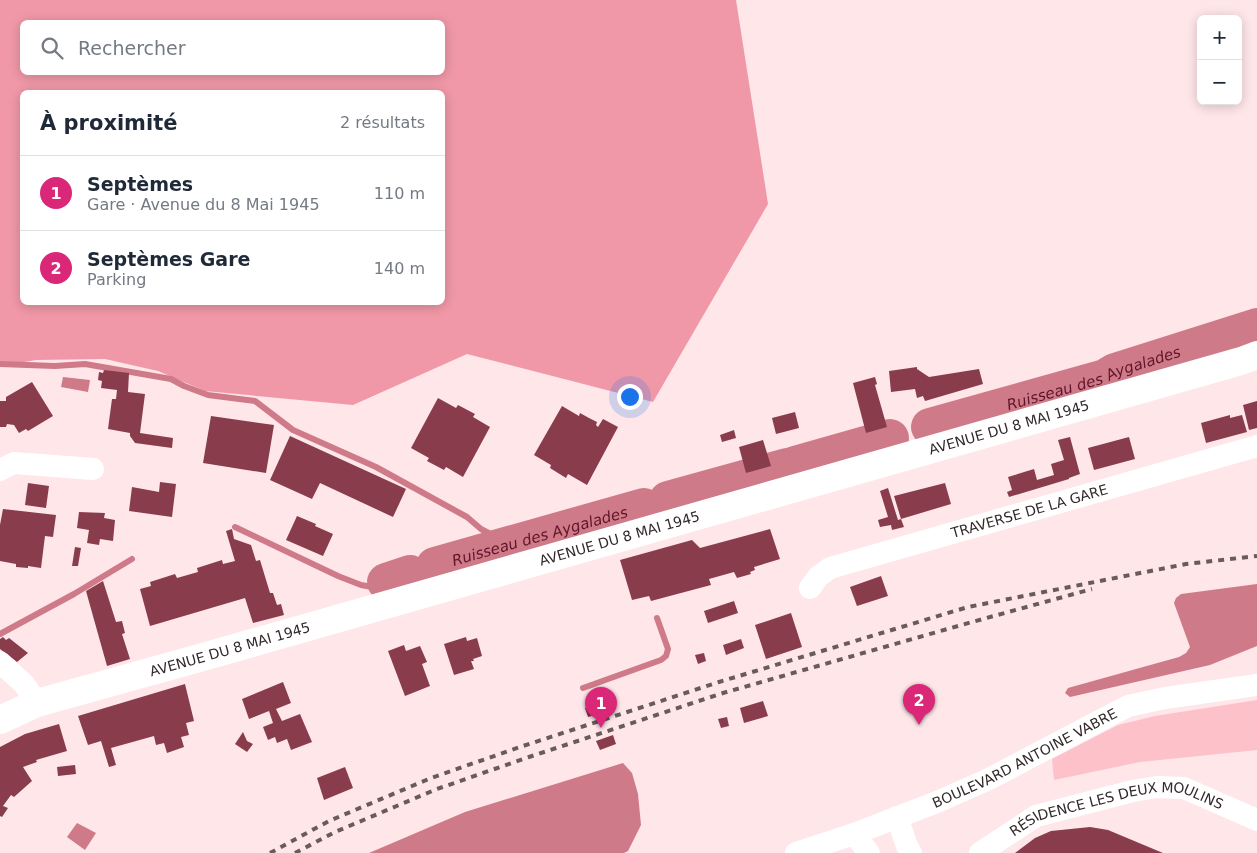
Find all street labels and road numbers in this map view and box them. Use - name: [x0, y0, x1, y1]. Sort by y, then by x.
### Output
- street label: AVENUE DU 8 MAI 1945: [927, 397, 1091, 458]
- street label: TRAVERSE DE LA GARE: [948, 481, 1110, 541]
- street label: AVENUE DU 8 MAI 1945: [537, 508, 701, 569]
- street label: AVENUE DU 8 MAI 1945: [148, 619, 312, 679]
- street label: BOULEVARD ANTOINE VABRE: [930, 705, 1120, 811]
- street label: RÉSIDENCE LES DEUX MOULINS: [1007, 779, 1226, 839]

